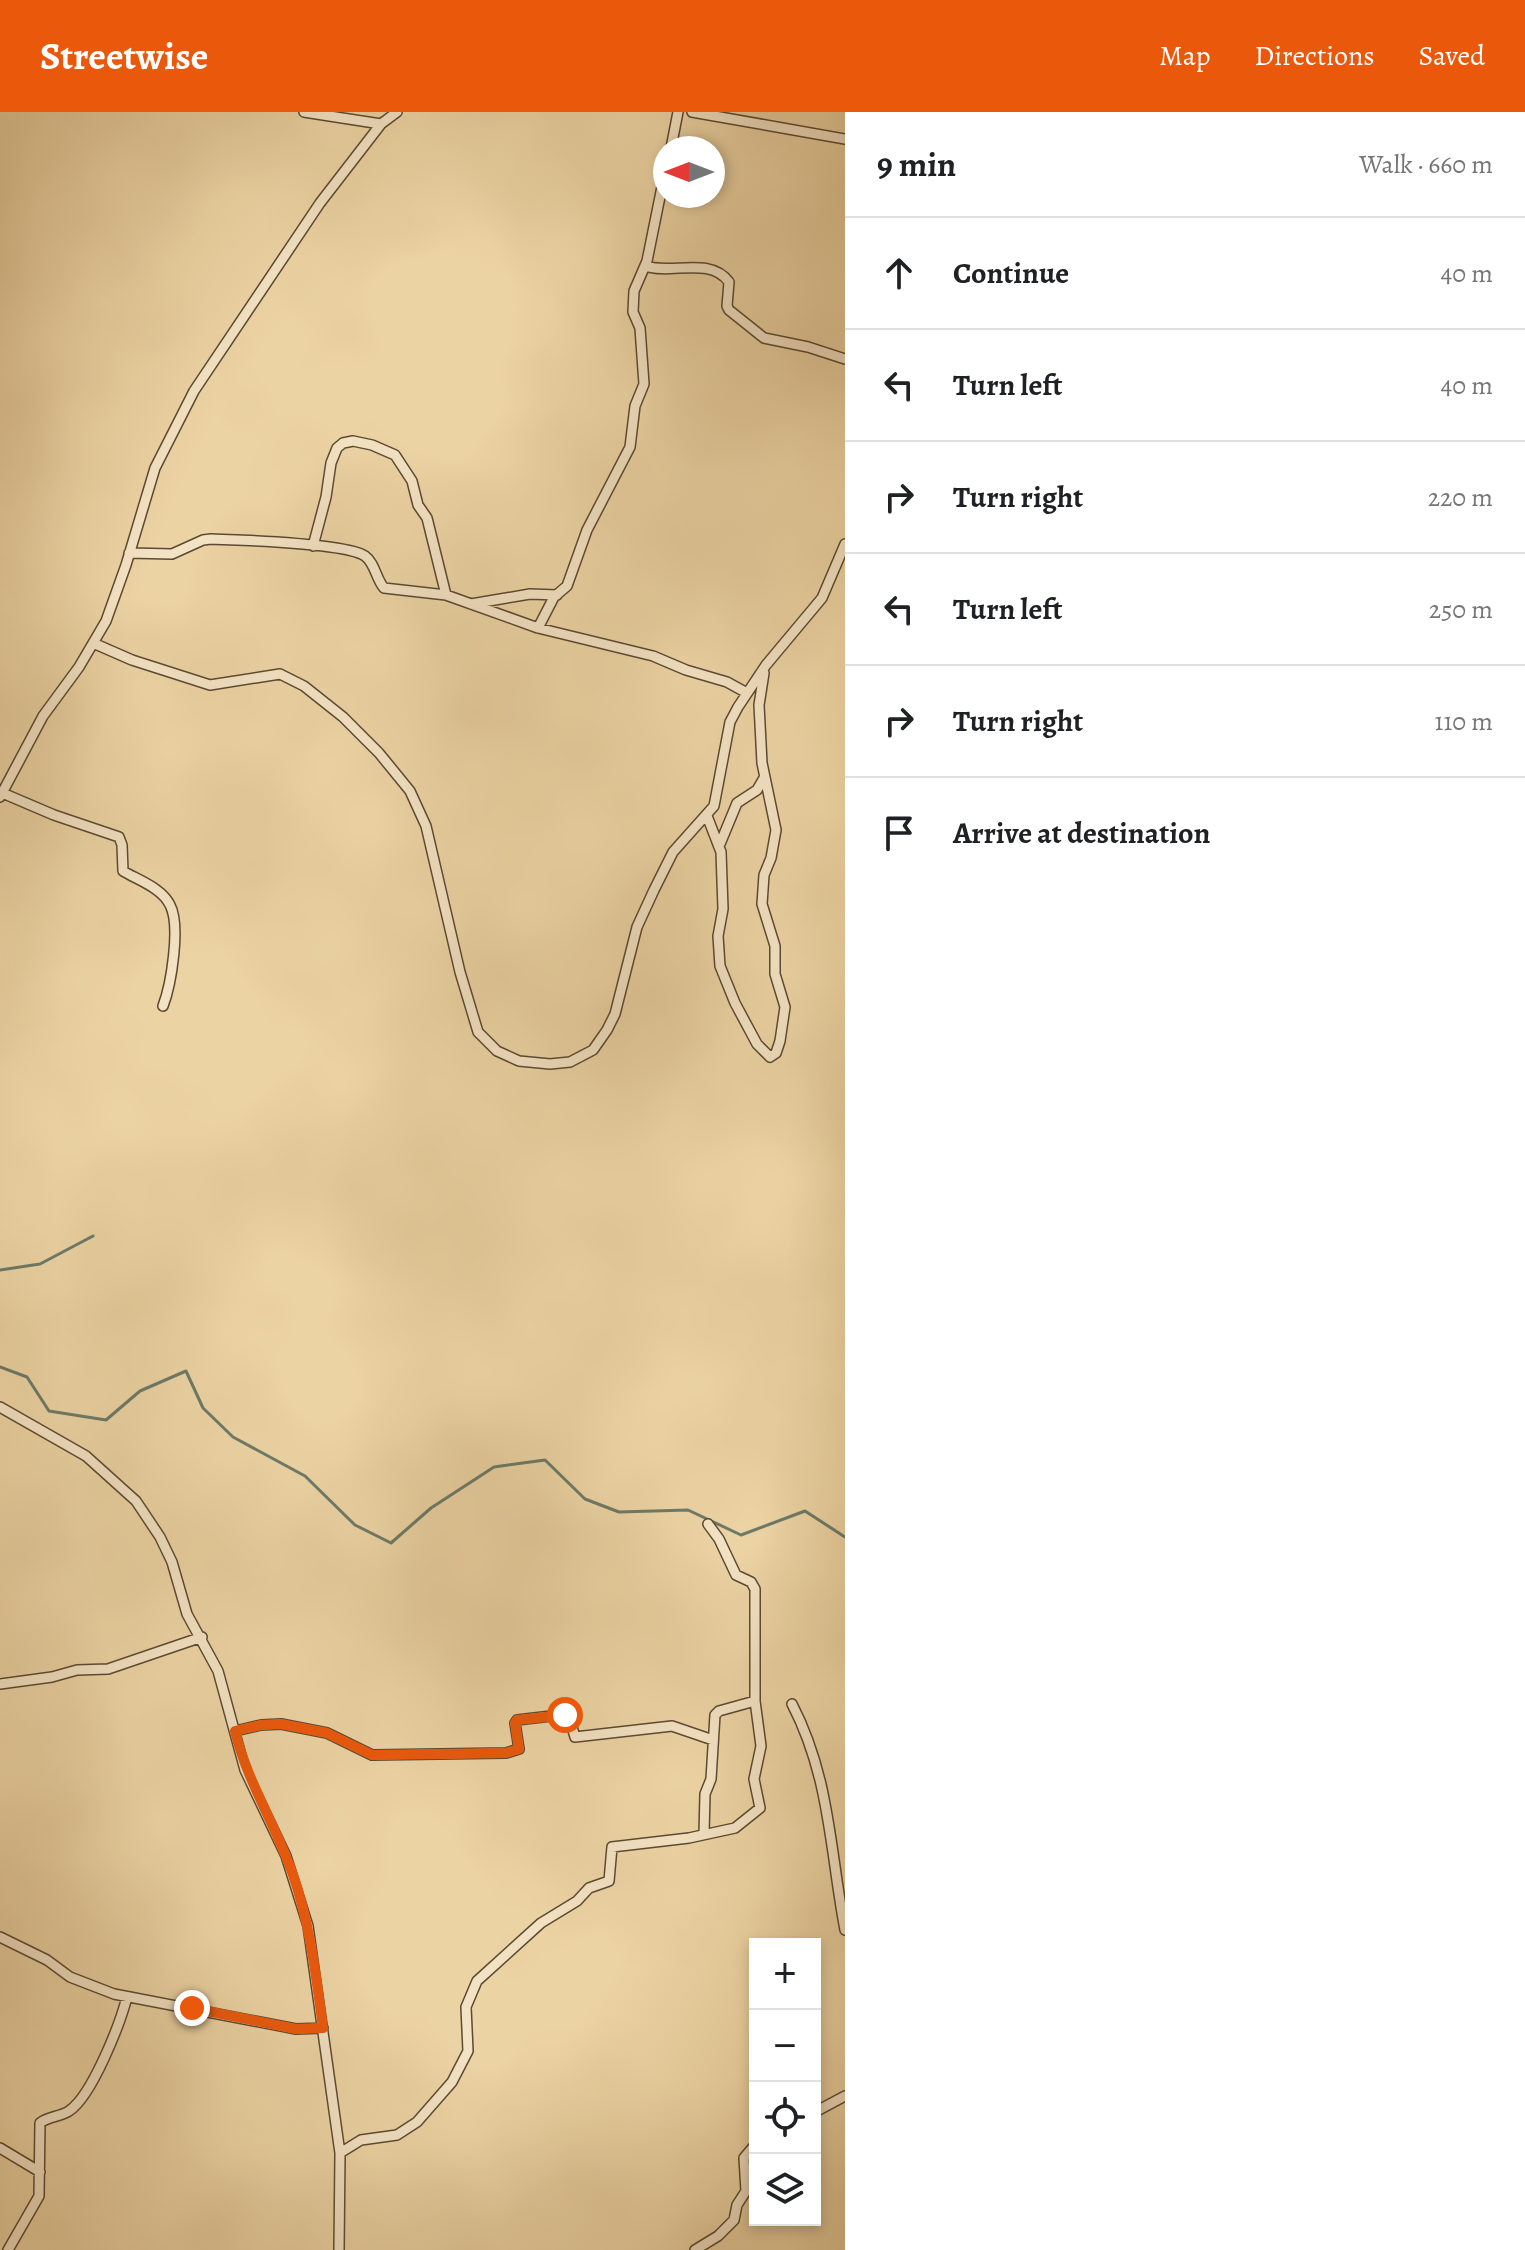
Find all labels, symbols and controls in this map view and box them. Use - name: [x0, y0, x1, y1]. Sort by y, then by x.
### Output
- text: Streetwise: [40, 30, 208, 82]
- text: Map: [1159, 37, 1210, 75]
- text: Directions: [1254, 37, 1375, 75]
- text: Saved: [1419, 37, 1485, 75]
- north arrow: [653, 136, 725, 208]
- text: 9 min: [877, 141, 956, 188]
- text: Walk · 660 m: [1359, 147, 1493, 182]
- icon: ahead: [877, 251, 921, 295]
- text: Continue: [953, 253, 1069, 293]
- text: 40 m: [1441, 256, 1493, 291]
- icon: left: [877, 363, 921, 407]
- text: Turn left: [953, 365, 1062, 405]
- text: 40 m: [1441, 368, 1493, 403]
- icon: right: [877, 475, 921, 519]
- text: Turn right: [953, 477, 1083, 517]
- text: 220 m: [1428, 480, 1493, 515]
- icon: left: [877, 587, 921, 631]
- text: Turn left: [953, 589, 1062, 629]
- text: 250 m: [1429, 592, 1493, 627]
- icon: right: [877, 699, 921, 743]
- text: Turn right: [953, 701, 1083, 741]
- text: 110 m: [1435, 704, 1493, 739]
- icon: arrive: [877, 811, 921, 855]
- text: Arrive at destination: [953, 813, 1210, 853]
- route start: [547, 1697, 583, 1733]
- map controls: [749, 1938, 821, 2226]
- button: +: [749, 1938, 821, 2010]
- route end: [174, 1990, 210, 2026]
- button: −: [749, 2010, 821, 2082]
- button: locate: [749, 2082, 821, 2154]
- button: layers: [749, 2154, 821, 2226]

